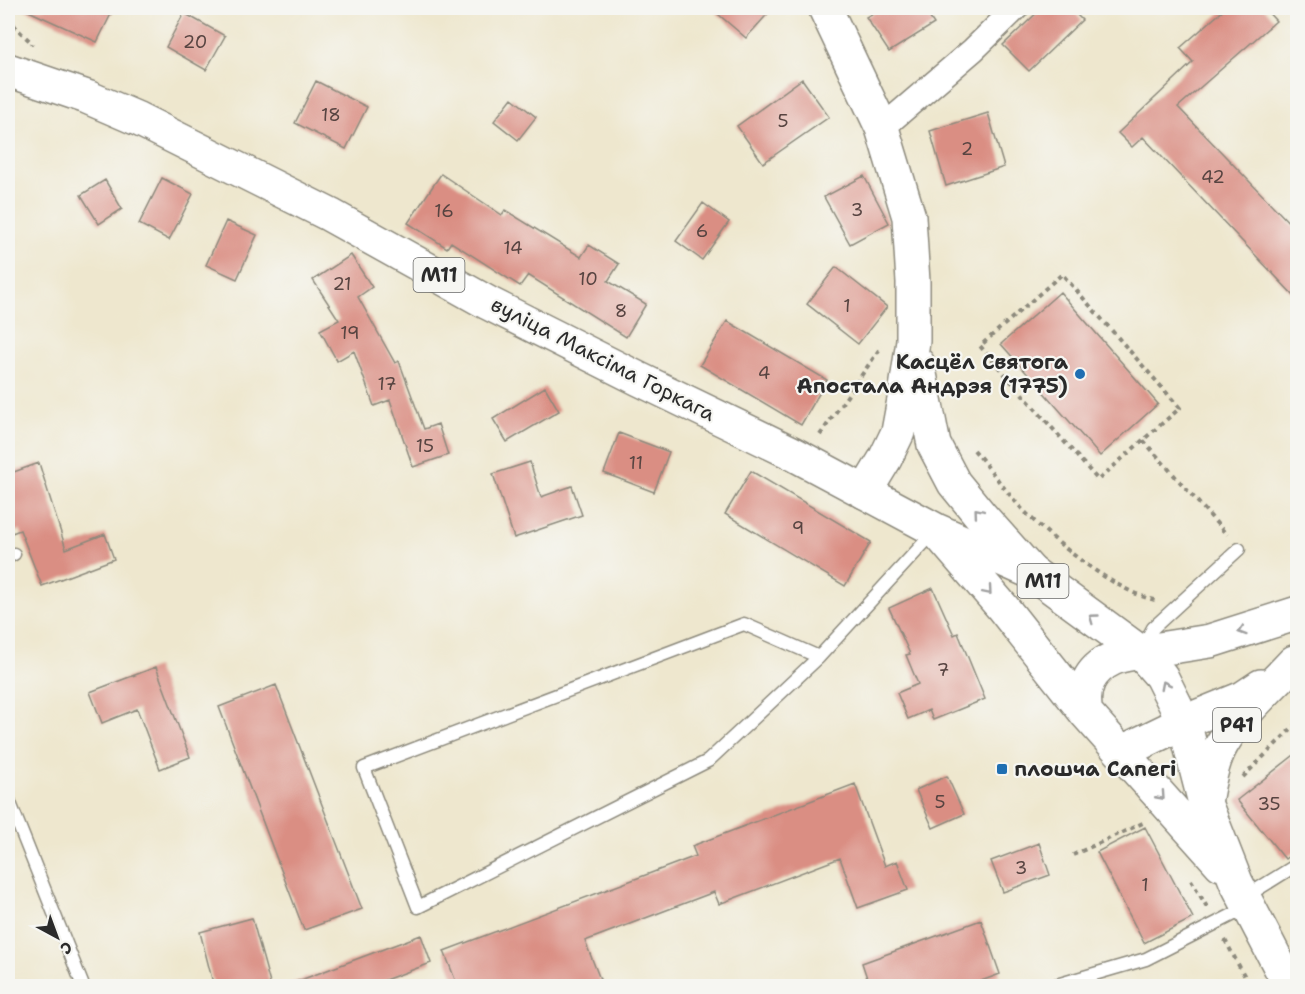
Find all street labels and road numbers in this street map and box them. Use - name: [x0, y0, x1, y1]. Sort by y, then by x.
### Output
- road number: М11: [414, 258, 464, 292]
- street label: вуліца Максіма Горкага: [486, 290, 720, 428]
- road number: М11: [1018, 564, 1068, 598]
- road number: Р41: [1213, 708, 1261, 742]

